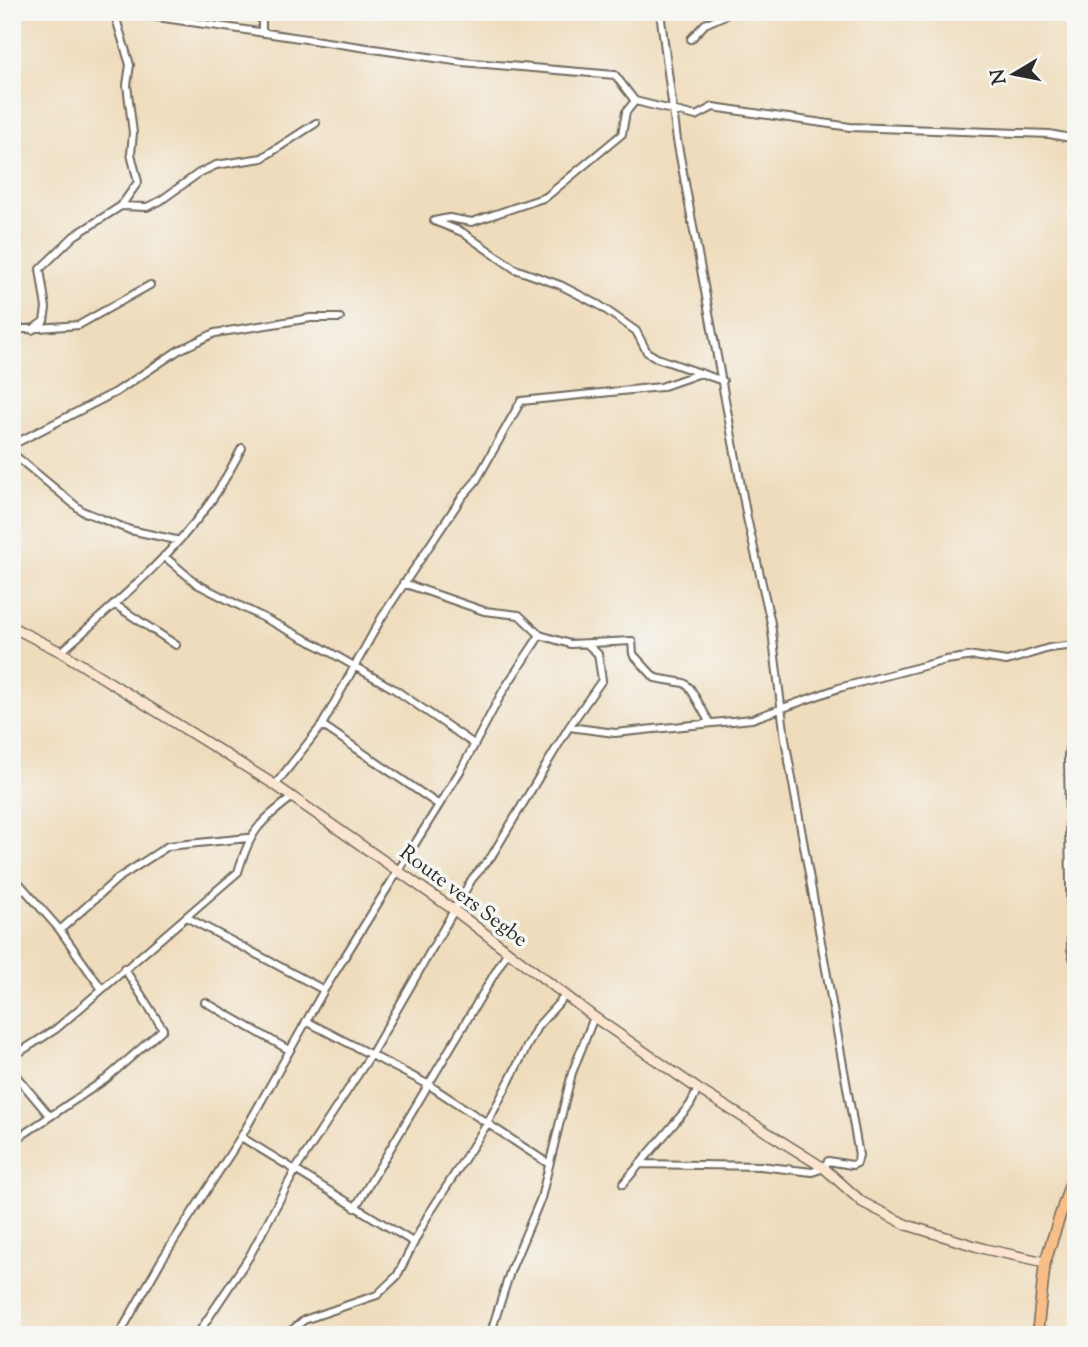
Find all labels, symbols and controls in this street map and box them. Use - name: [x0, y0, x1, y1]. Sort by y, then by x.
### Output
- north arrow: [979, 38, 1050, 108]
- text: N: [985, 67, 1014, 86]
- street label: Route vers Segbe: [393, 839, 533, 955]

